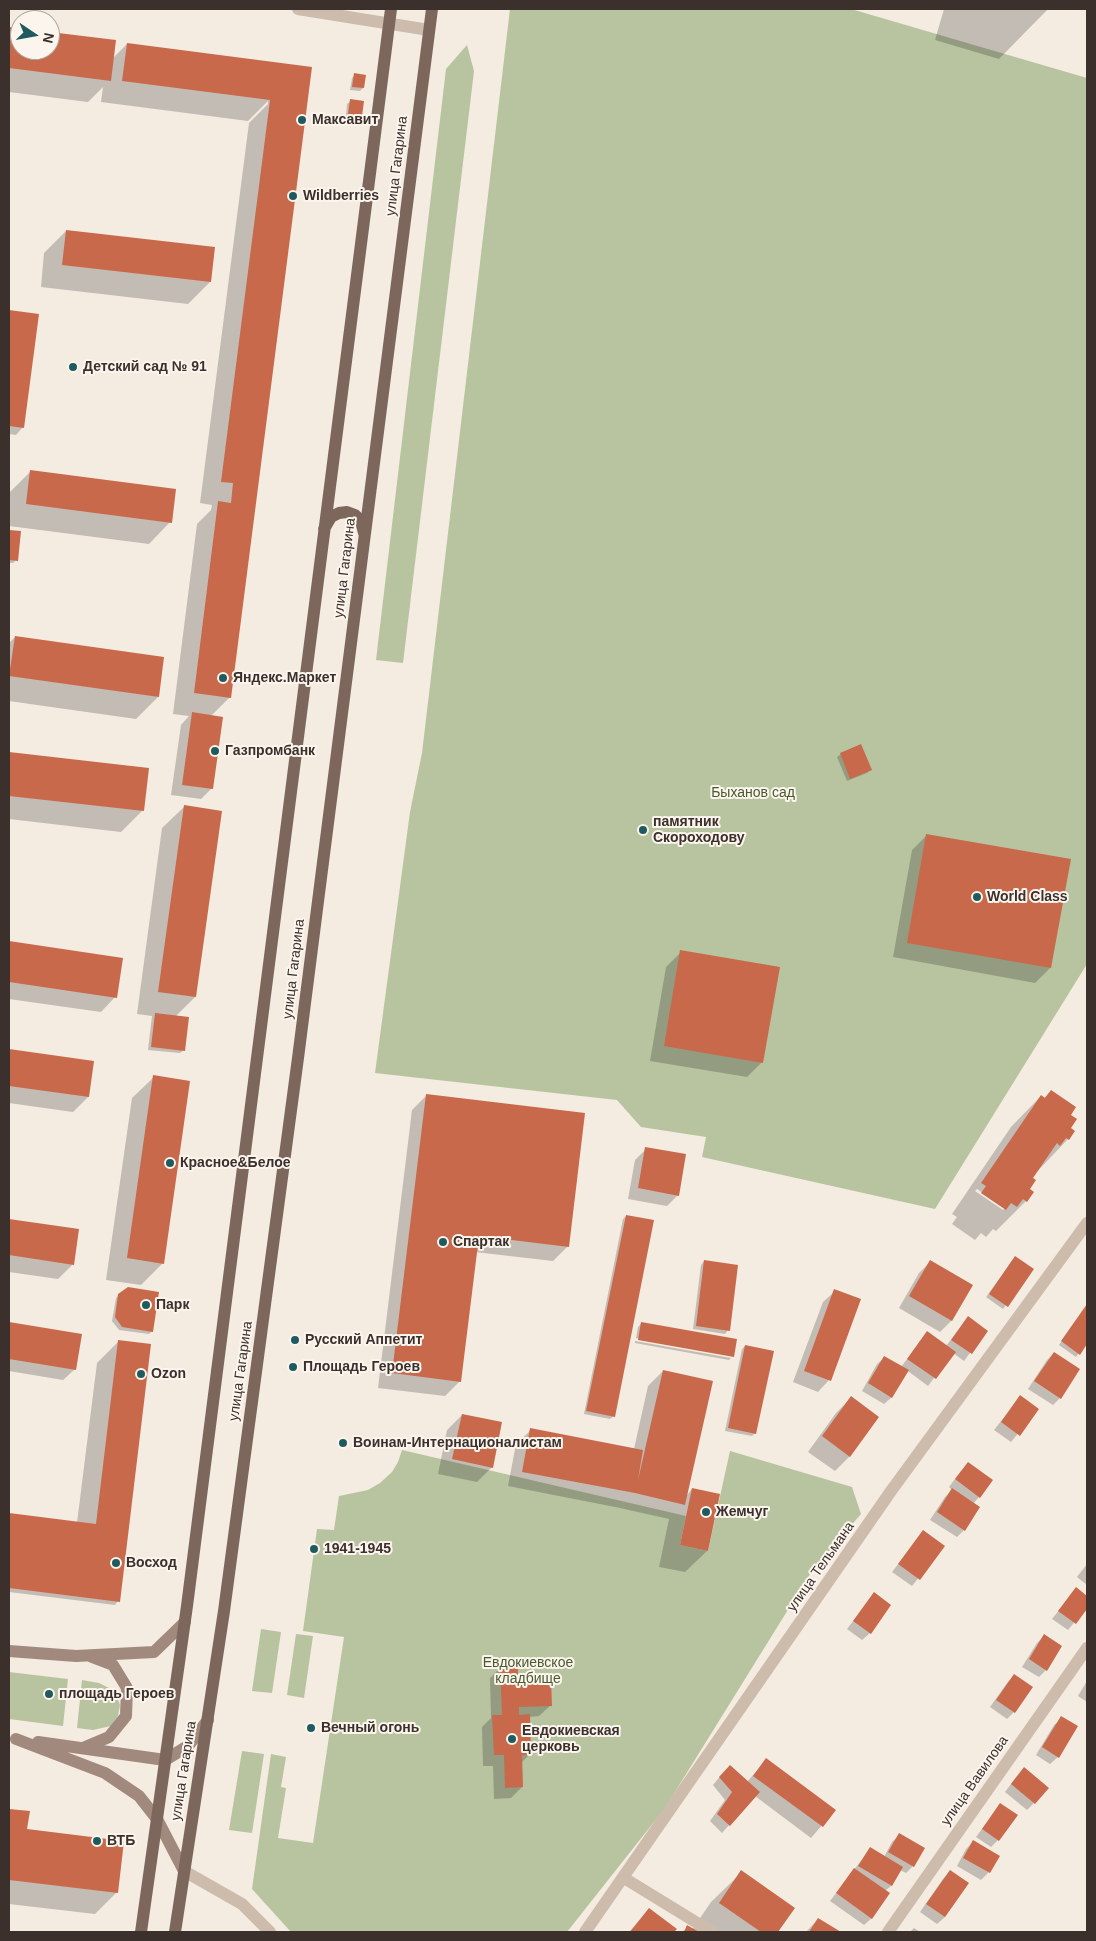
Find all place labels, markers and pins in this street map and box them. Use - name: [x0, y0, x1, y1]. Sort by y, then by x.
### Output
- place label: Максавит: [312, 112, 378, 128]
- marker: Максавит: [296, 114, 308, 126]
- place label: Wildberries: [303, 188, 379, 204]
- marker: Wildberries: [287, 190, 299, 202]
- place label: Детский сад № 91: [83, 359, 207, 375]
- marker: Детский сад № 91: [67, 361, 79, 373]
- place label: Яндекс.Маркет: [233, 670, 336, 686]
- marker: Яндекс.Маркет: [217, 672, 229, 684]
- place label: Газпромбанк: [225, 743, 315, 759]
- marker: Газпромбанк: [209, 745, 221, 757]
- place label: памятник Скороходову: [653, 814, 745, 846]
- marker: памятник Скороходову: [637, 824, 649, 836]
- place label: World Class: [987, 889, 1068, 905]
- marker: World Class: [971, 891, 983, 903]
- place label: Красное&Белое: [180, 1155, 290, 1171]
- marker: Красное&Белое: [164, 1157, 176, 1169]
- place label: Спартак: [453, 1234, 509, 1250]
- marker: Спартак: [437, 1236, 449, 1248]
- place label: Парк: [156, 1297, 189, 1313]
- marker: Парк: [140, 1299, 152, 1311]
- place label: Русский Аппетит: [305, 1332, 422, 1348]
- marker: Русский Аппетит: [289, 1334, 301, 1346]
- place label: Площадь Героев: [303, 1359, 420, 1375]
- marker: Площадь Героев: [287, 1361, 299, 1373]
- place label: Ozon: [151, 1366, 186, 1382]
- marker: Ozon: [135, 1368, 147, 1380]
- place label: Воинам-Интернационалистам: [353, 1435, 562, 1451]
- marker: Воинам-Интернационалистам: [337, 1437, 349, 1449]
- place label: Жемчуг: [716, 1504, 768, 1520]
- marker: Жемчуг: [700, 1506, 712, 1518]
- place label: 1941-1945: [324, 1541, 391, 1557]
- marker: 1941-1945: [308, 1543, 320, 1555]
- place label: Восход: [126, 1555, 177, 1571]
- marker: Восход: [110, 1557, 122, 1569]
- place label: площадь Героев: [59, 1686, 174, 1702]
- marker: площадь Героев: [43, 1688, 55, 1700]
- place label: Вечный огонь: [321, 1720, 419, 1736]
- marker: Вечный огонь: [305, 1722, 317, 1734]
- place label: Евдокиевская церковь: [522, 1723, 620, 1755]
- marker: Евдокиевская церковь: [506, 1733, 518, 1745]
- place label: ВТБ: [107, 1833, 135, 1849]
- marker: ВТБ: [91, 1835, 103, 1847]

